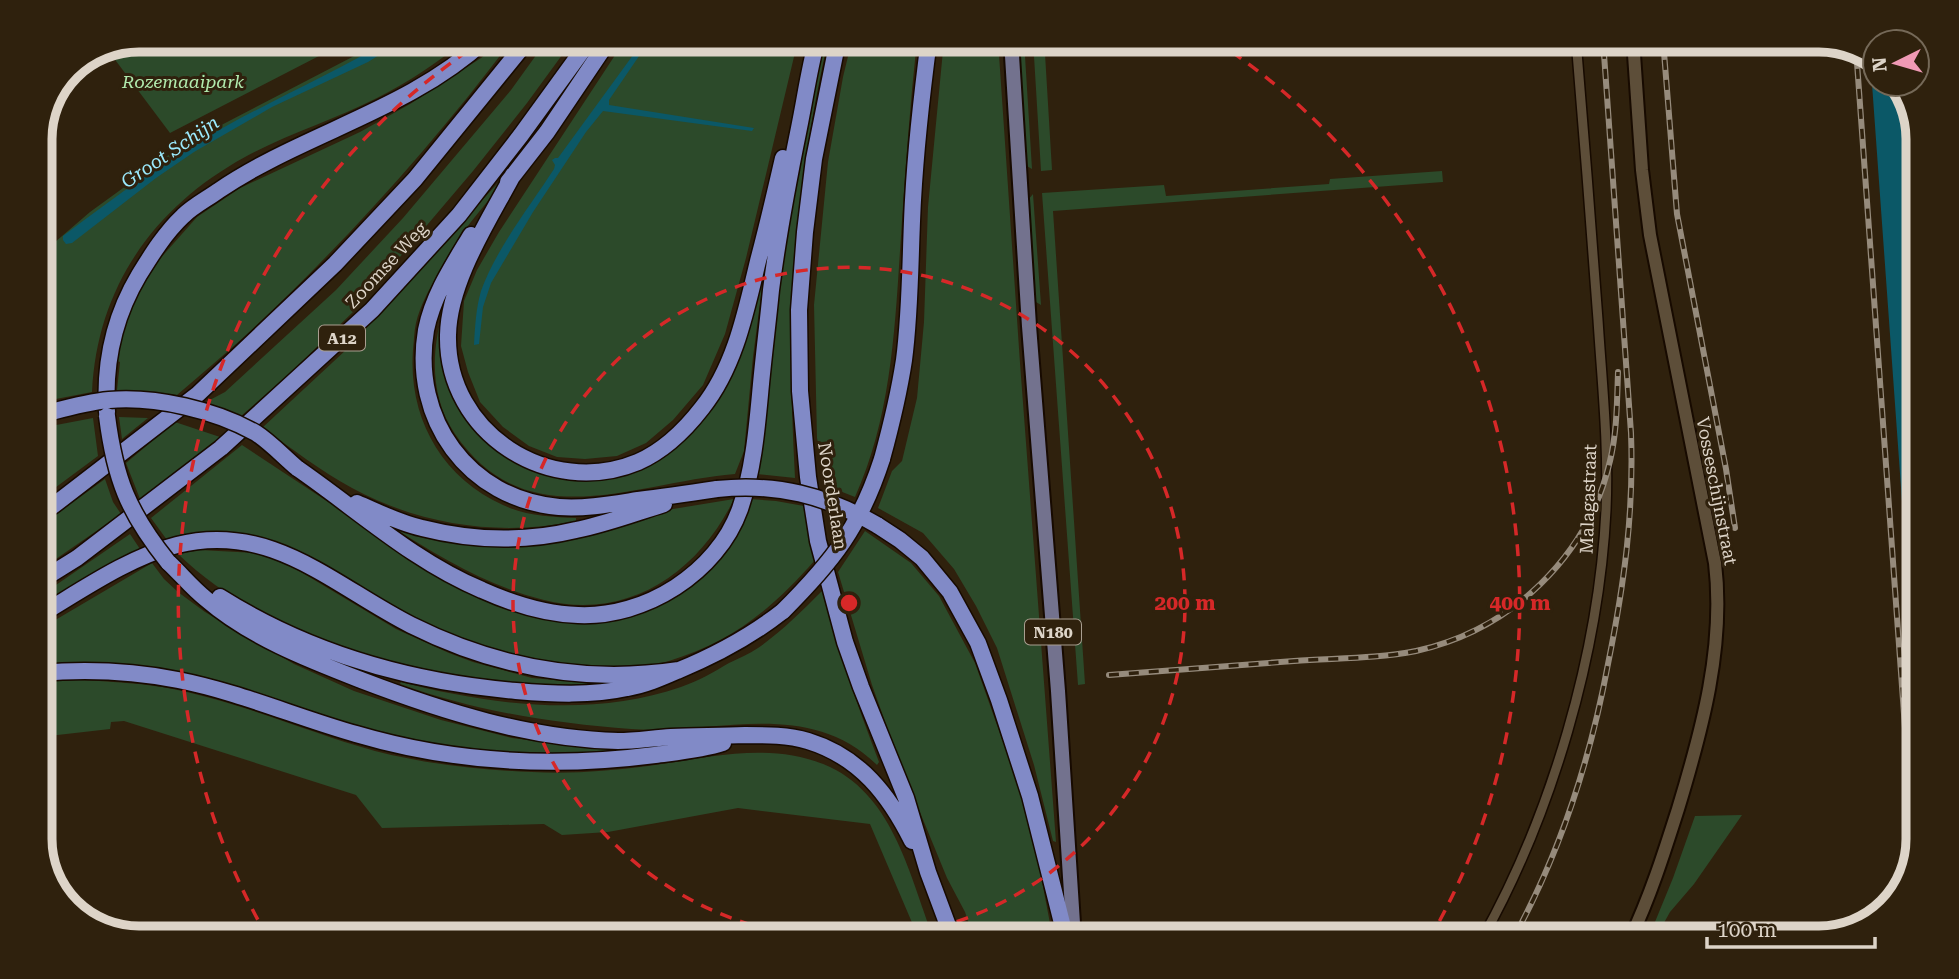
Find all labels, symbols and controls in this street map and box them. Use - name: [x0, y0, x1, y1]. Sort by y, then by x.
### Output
- north arrow: [1861, 28, 1931, 98]
- text: N: [1867, 56, 1892, 73]
- park label: Rozemaaipark: [121, 71, 244, 92]
- water label: Groot Schijn: [117, 111, 224, 193]
- street label: Zoomse Weg: [341, 217, 432, 313]
- road number: A12: [319, 326, 365, 350]
- street label: Vosseschijnstraat: [1692, 415, 1742, 567]
- street label: Noorderlaan: [814, 441, 852, 552]
- street label: Malagastraat: [1576, 443, 1600, 554]
- centre of rings: [837, 591, 861, 615]
- text: 200 m: [1155, 591, 1215, 615]
- text: 400 m: [1490, 591, 1550, 615]
- road number: N180: [1025, 620, 1081, 645]
- scale bar: [1707, 906, 1875, 950]
- text: 100 m: [1717, 918, 1777, 942]

